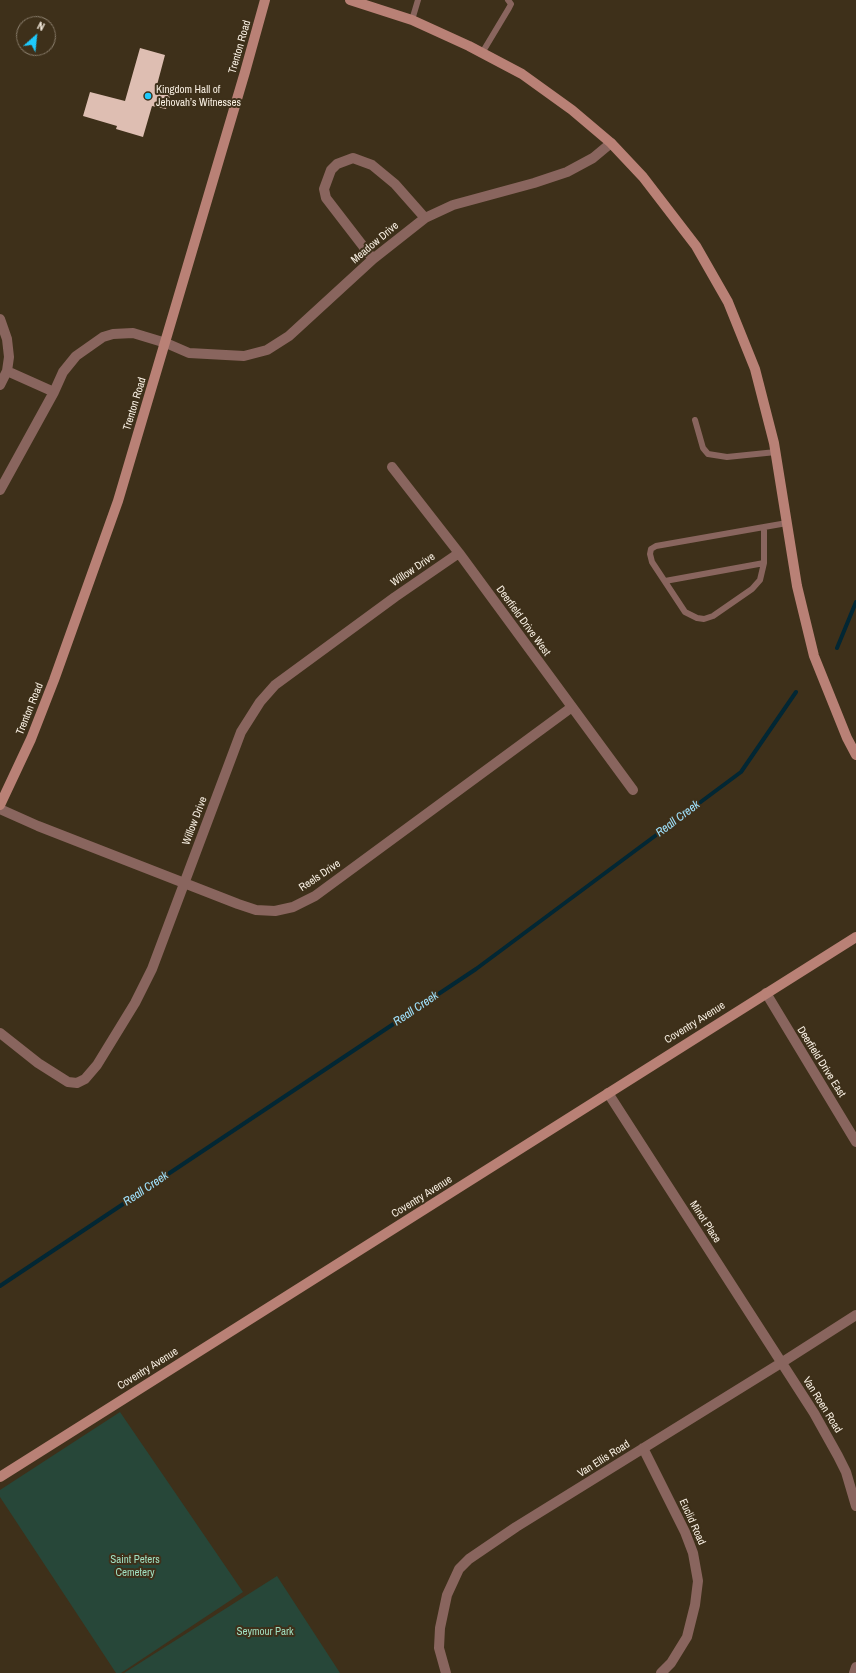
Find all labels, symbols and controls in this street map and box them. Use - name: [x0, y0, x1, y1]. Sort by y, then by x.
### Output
- north arrow: [16, 16, 56, 56]
- text: N: [35, 18, 47, 34]
- street label: Trenton Road: [226, 19, 254, 75]
- place label: Kingdom Hall of Jehovah’s Witnesses: [156, 83, 241, 109]
- marker: Kingdom Hall of Jehovah’s Witnesses: [143, 91, 153, 101]
- street label: Meadow Drive: [348, 219, 402, 267]
- street label: Trenton Road: [121, 376, 149, 432]
- street label: Willow Drive: [388, 550, 438, 590]
- street label: Deerfield Drive West: [493, 583, 553, 659]
- street label: Trenton Road: [14, 681, 46, 737]
- street label: Willow Drive: [180, 795, 210, 847]
- water label: Reall Creek: [653, 798, 703, 840]
- street label: Reels Drive: [297, 857, 343, 895]
- water label: Reall Creek: [391, 989, 441, 1029]
- street label: Coventry Avenue: [662, 999, 728, 1047]
- street label: Deerfield Drive East: [794, 1024, 848, 1100]
- water label: Reall Creek: [121, 1169, 171, 1209]
- street label: Coventry Avenue: [389, 1173, 455, 1221]
- street label: Minot Place: [686, 1198, 724, 1246]
- street label: Coventry Avenue: [115, 1345, 181, 1393]
- street label: Van Roen Road: [800, 1375, 844, 1435]
- street label: Van Ellis Road: [575, 1438, 633, 1480]
- street label: Euclid Road: [676, 1497, 708, 1547]
- park label: Saint Peters Cemetery: [110, 1553, 160, 1579]
- park label: Seymour Park: [236, 1625, 294, 1639]

